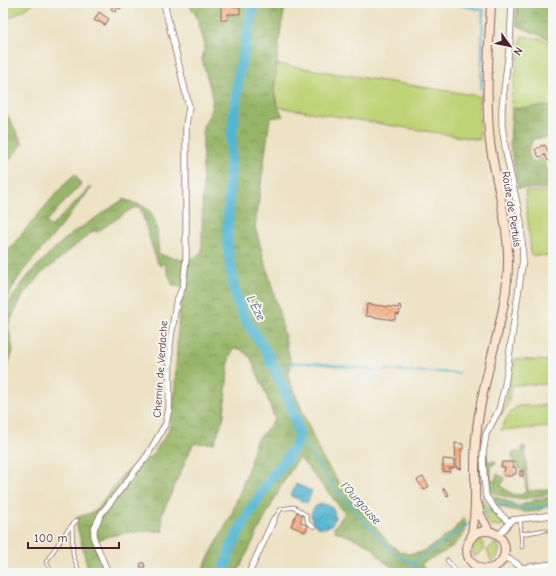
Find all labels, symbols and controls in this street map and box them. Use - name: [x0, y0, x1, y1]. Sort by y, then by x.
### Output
- north arrow: [490, 26, 530, 66]
- text: N: [511, 45, 525, 58]
- street label: Route de Pertuis: [499, 170, 524, 248]
- water label: L'Èze: [244, 293, 268, 323]
- street label: Chemin de Verdache: [151, 319, 170, 418]
- water label: l'Ourgouse: [338, 479, 384, 527]
- scale bar: [28, 524, 119, 550]
- text: 100 m: [34, 531, 67, 545]

